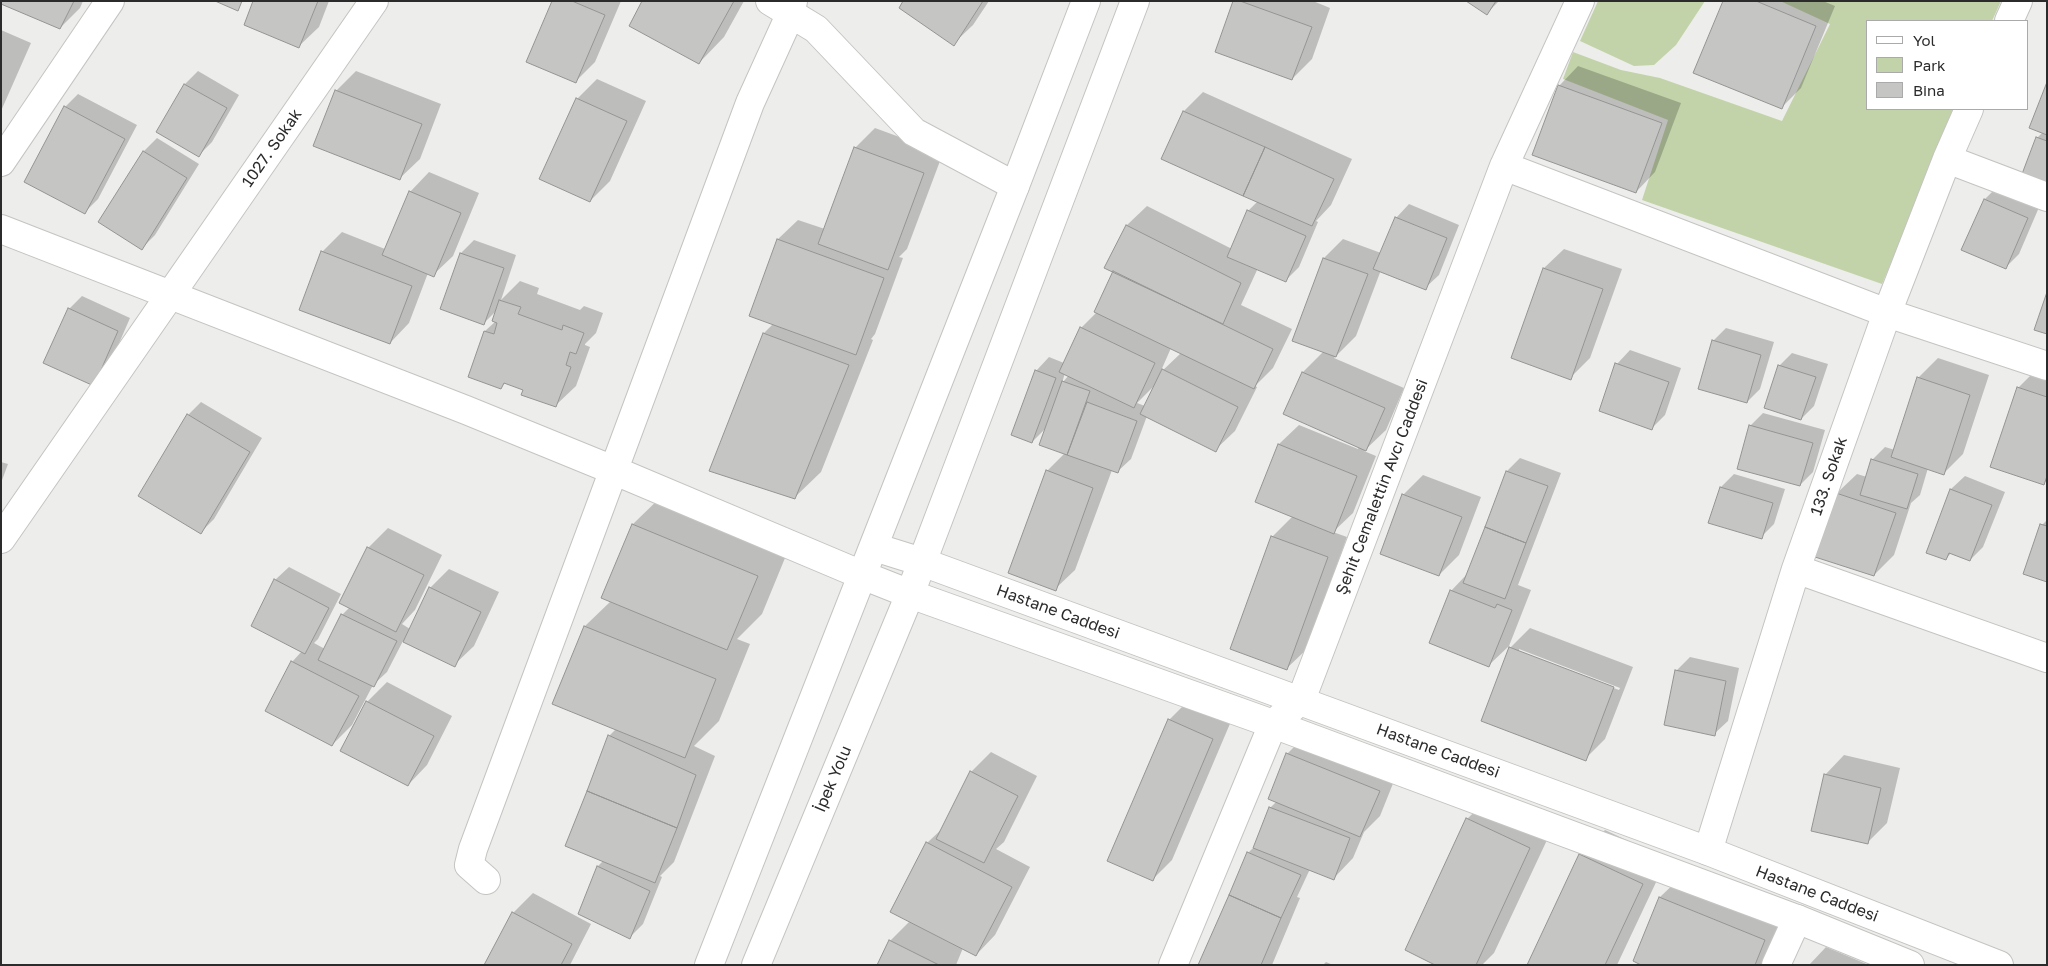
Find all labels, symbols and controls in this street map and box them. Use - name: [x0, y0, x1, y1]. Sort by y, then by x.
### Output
- legend: [1866, 20, 2028, 110]
- text: Yol: [1913, 31, 1935, 49]
- text: Park: [1913, 56, 1945, 74]
- text: Bina: [1913, 81, 1945, 99]
- street label: 1027. Sokak: [238, 105, 306, 191]
- street label: Şehit Cemalettin Avcı Caddesi: [1332, 376, 1432, 598]
- street label: 133. Sokak: [1807, 434, 1851, 518]
- street label: Hastane Caddesi: [994, 581, 1122, 643]
- street label: Hastane Caddesi: [1374, 720, 1502, 782]
- street label: İpek Yolu: [810, 743, 856, 815]
- street label: Hastane Caddesi: [1753, 862, 1881, 926]

